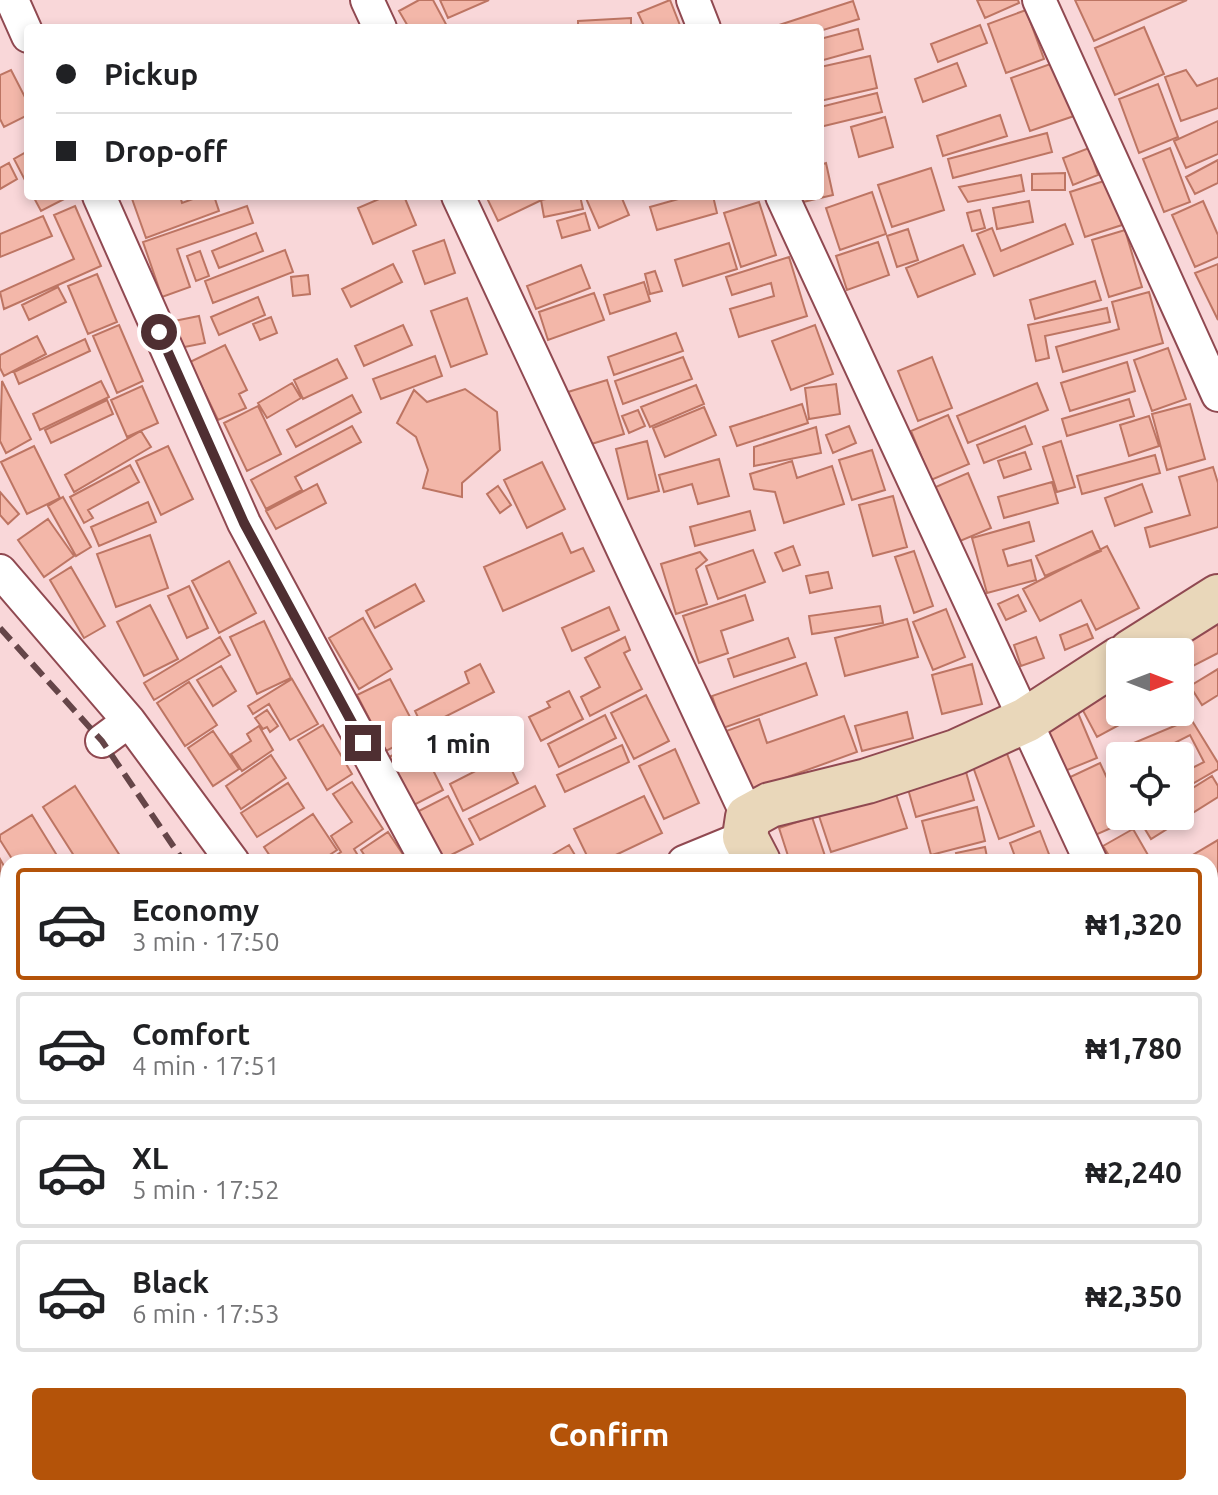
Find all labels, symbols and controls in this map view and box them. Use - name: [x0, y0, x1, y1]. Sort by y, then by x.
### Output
- text: Pickup: [104, 57, 198, 91]
- text: Drop-off: [104, 134, 227, 168]
- route start: [141, 314, 177, 350]
- north arrow: [1106, 638, 1194, 726]
- map controls: [1106, 638, 1194, 830]
- callout: 1 min: [391, 715, 523, 771]
- route end: [345, 725, 381, 761]
- text: 1 min: [425, 729, 491, 758]
- button: locate: [1106, 742, 1194, 830]
- icon: car: [36, 888, 108, 960]
- text: Economy: [132, 893, 259, 927]
- text: ₦1,320: [1085, 907, 1182, 941]
- text: 3 min · 17:50: [132, 927, 280, 956]
- icon: car: [36, 1012, 108, 1084]
- text: Comfort: [132, 1017, 250, 1051]
- text: ₦1,780: [1085, 1031, 1182, 1065]
- text: 4 min · 17:51: [132, 1051, 280, 1080]
- icon: car: [36, 1136, 108, 1208]
- text: XL: [132, 1141, 168, 1175]
- text: ₦2,240: [1085, 1155, 1182, 1189]
- text: 5 min · 17:52: [132, 1175, 280, 1204]
- icon: car: [36, 1260, 108, 1332]
- text: Black: [132, 1265, 209, 1299]
- text: ₦2,350: [1085, 1279, 1182, 1313]
- text: 6 min · 17:53: [132, 1299, 280, 1328]
- button: Confirm: [32, 1388, 1186, 1480]

